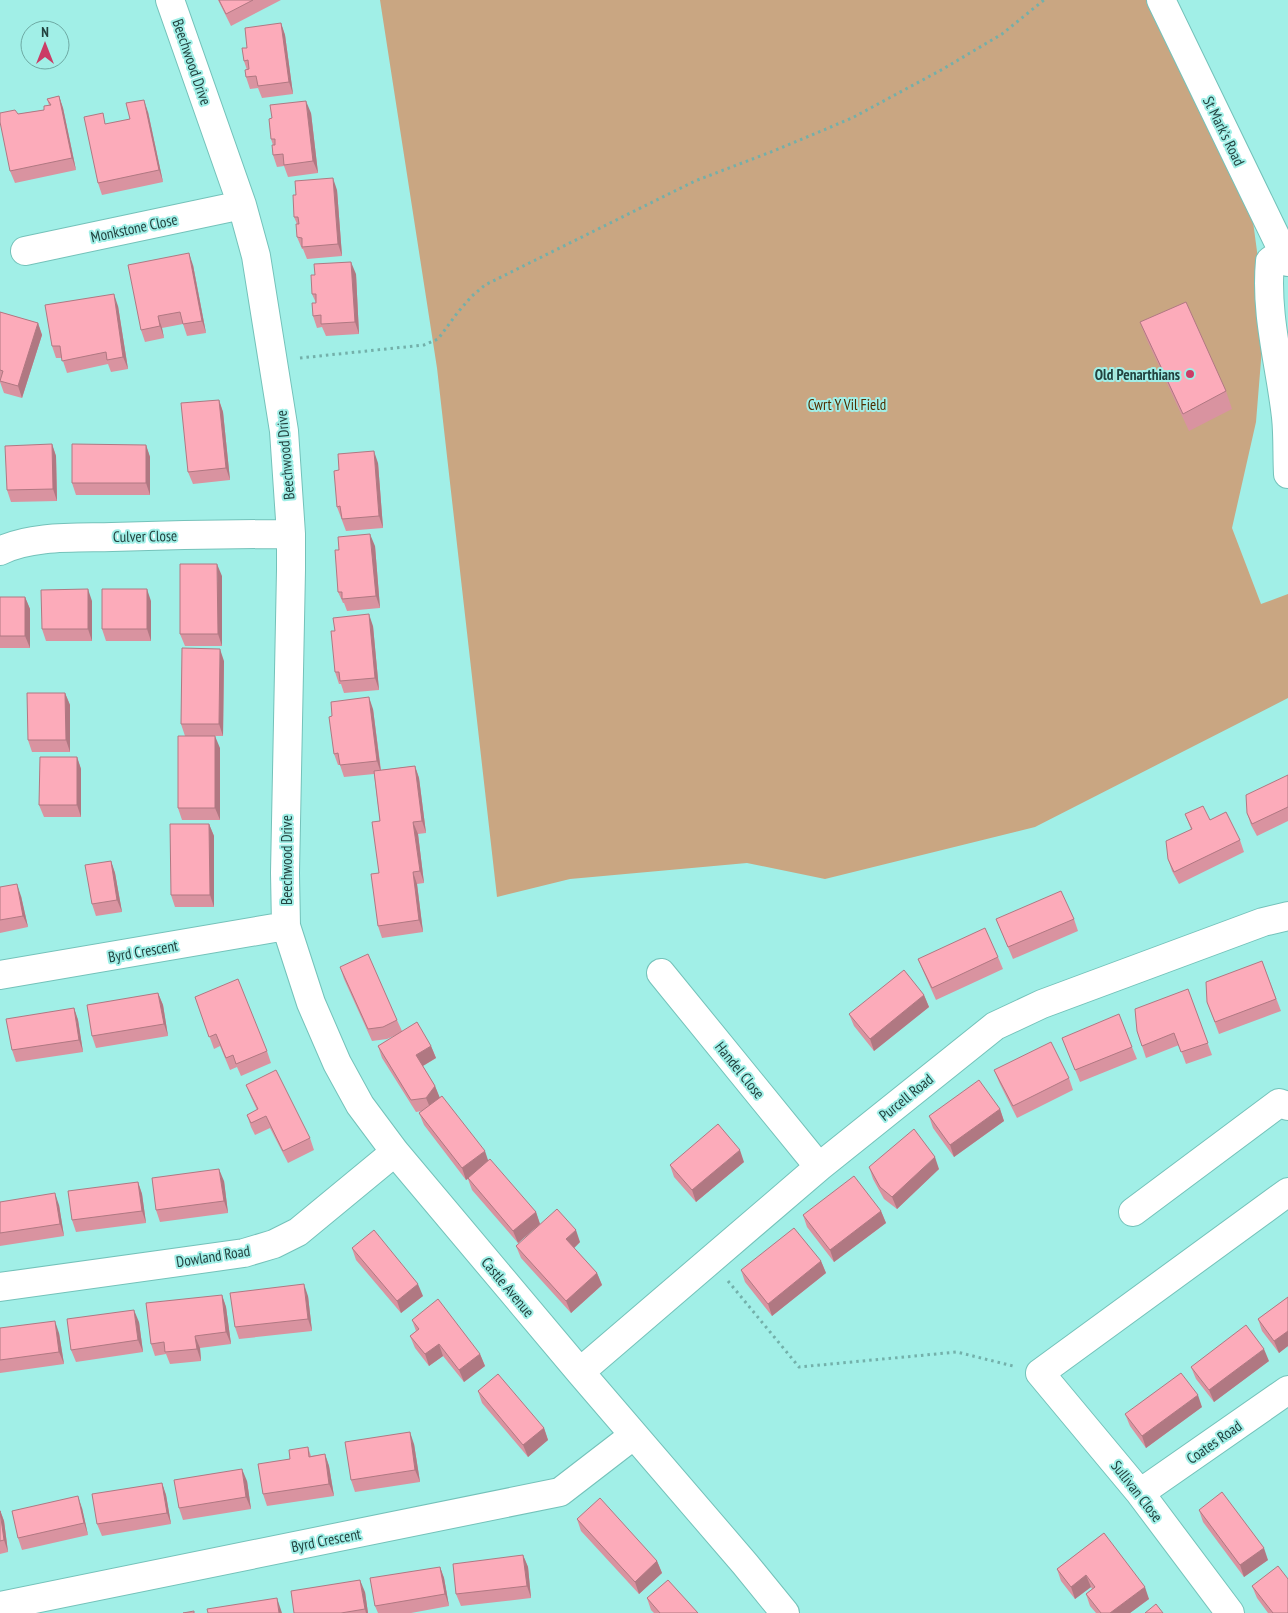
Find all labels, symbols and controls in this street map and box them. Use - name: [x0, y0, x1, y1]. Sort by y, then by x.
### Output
- street label: Beechwood Drive: [168, 16, 216, 108]
- north arrow: [20, 20, 70, 70]
- text: N: [41, 23, 49, 41]
- street label: St Mark's Road: [1199, 93, 1249, 169]
- street label: Monkstone Close: [89, 210, 179, 246]
- place label: Old Penarthians: [1095, 365, 1180, 384]
- marker: Old Penarthians: [1184, 368, 1196, 380]
- park label: Cwrt Y Vil Field: [808, 395, 886, 414]
- street label: Beechwood Drive: [272, 409, 298, 501]
- street label: Culver Close: [113, 526, 177, 546]
- street label: Beechwood Drive: [277, 815, 296, 905]
- street label: Byrd Crescent: [107, 936, 179, 966]
- street label: Handel Close: [711, 1038, 769, 1102]
- street label: Purcell Road: [875, 1069, 937, 1125]
- street label: Dowland Road: [175, 1241, 251, 1271]
- street label: Castle Avenue: [477, 1253, 539, 1321]
- street label: Coates Road: [1183, 1416, 1245, 1468]
- street label: Sullivan Close: [1107, 1456, 1167, 1526]
- street label: Byrd Crescent: [290, 1524, 362, 1556]

